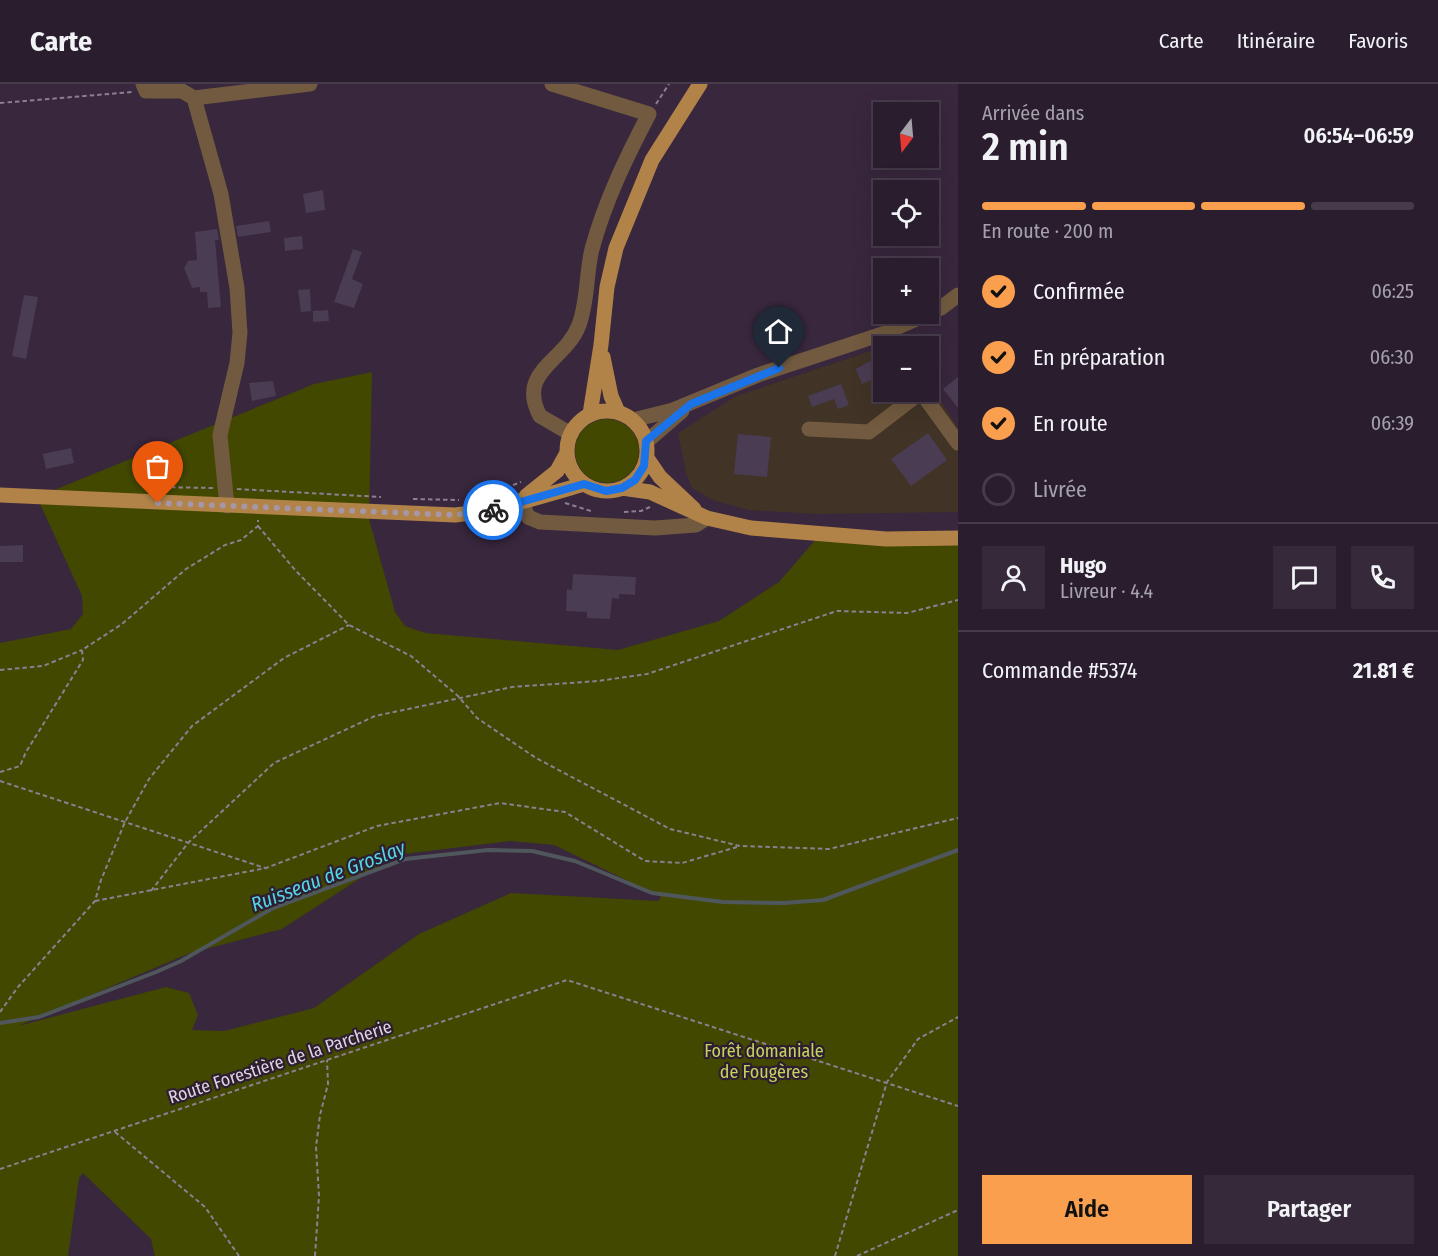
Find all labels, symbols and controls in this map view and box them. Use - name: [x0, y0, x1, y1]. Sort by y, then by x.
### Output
- text: Carte: [30, 25, 92, 58]
- text: Carte: [1159, 28, 1204, 54]
- text: Itinéraire: [1237, 28, 1315, 54]
- text: Favoris: [1348, 28, 1408, 54]
- text: Arrivée dans: [982, 101, 1084, 125]
- north arrow: [873, 102, 939, 168]
- map controls: [873, 102, 939, 402]
- text: 06:54–06:59: [1304, 122, 1414, 149]
- text: 2 min: [982, 124, 1069, 170]
- button: locate: [873, 180, 939, 246]
- text: En route · 200 m: [982, 219, 1113, 243]
- button: +: [873, 258, 939, 324]
- icon: check: [982, 275, 1015, 308]
- text: Confirmée: [1033, 278, 1125, 305]
- text: 06:25: [1371, 279, 1414, 303]
- pin: [753, 306, 804, 368]
- icon: home: [762, 315, 795, 348]
- button: −: [873, 336, 939, 402]
- icon: check: [982, 341, 1015, 374]
- text: En préparation: [1033, 344, 1165, 371]
- text: 06:30: [1370, 345, 1414, 369]
- icon: check: [982, 407, 1015, 440]
- text: En route: [1033, 410, 1108, 437]
- text: 06:39: [1371, 411, 1414, 435]
- pin: [132, 441, 183, 503]
- icon: bag: [141, 450, 174, 483]
- text: Livrée: [1033, 476, 1087, 503]
- courier: [463, 480, 523, 540]
- icon: bike: [477, 494, 510, 527]
- button: person: [982, 546, 1045, 609]
- button: chat: [1273, 546, 1336, 609]
- button: phone: [1351, 546, 1414, 609]
- text: Hugo: [1060, 552, 1107, 579]
- text: Livreur · 4.4: [1060, 579, 1153, 603]
- text: Commande #5374: [982, 657, 1137, 684]
- text: 21.81 €: [1353, 657, 1414, 684]
- water label: Ruisseau de Groslay: [247, 835, 410, 916]
- street label: Route Forestière de la Parcherie: [165, 1015, 395, 1109]
- park label: Forêt domaniale de Fougères: [704, 1040, 824, 1083]
- button: Aide: [982, 1175, 1192, 1244]
- button: Partager: [1204, 1175, 1414, 1244]

